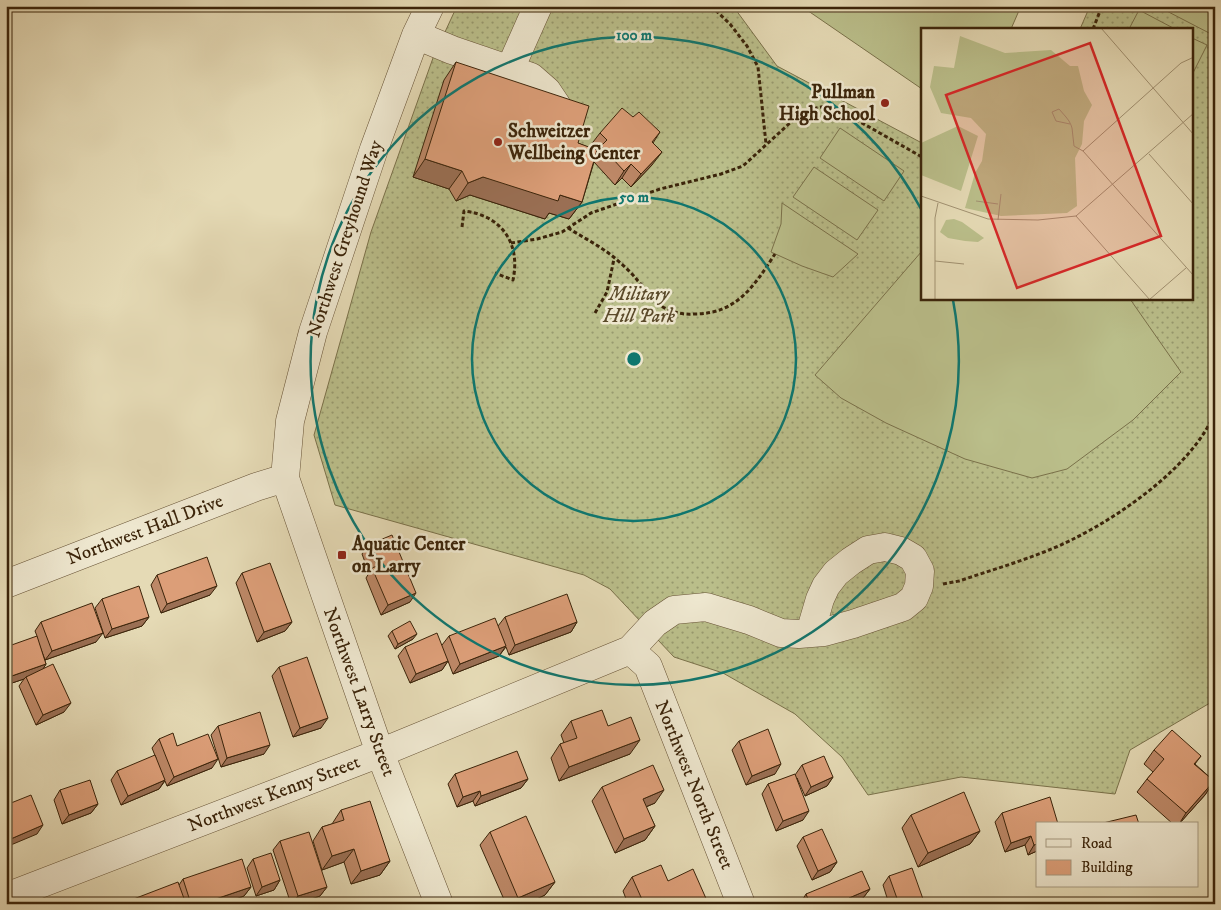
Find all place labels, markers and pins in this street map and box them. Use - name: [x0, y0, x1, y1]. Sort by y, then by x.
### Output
- place label: Pullman High School: [779, 81, 876, 126]
- marker: Pullman High School: [879, 97, 891, 109]
- place label: Schweitzer Wellbeing Center: [507, 120, 641, 165]
- marker: Schweitzer Wellbeing Center: [492, 136, 504, 148]
- centre of rings: [625, 350, 643, 368]
- place label: Aquatic Center on Larry: [351, 533, 466, 578]
- marker: Aquatic Center on Larry: [336, 549, 348, 561]

